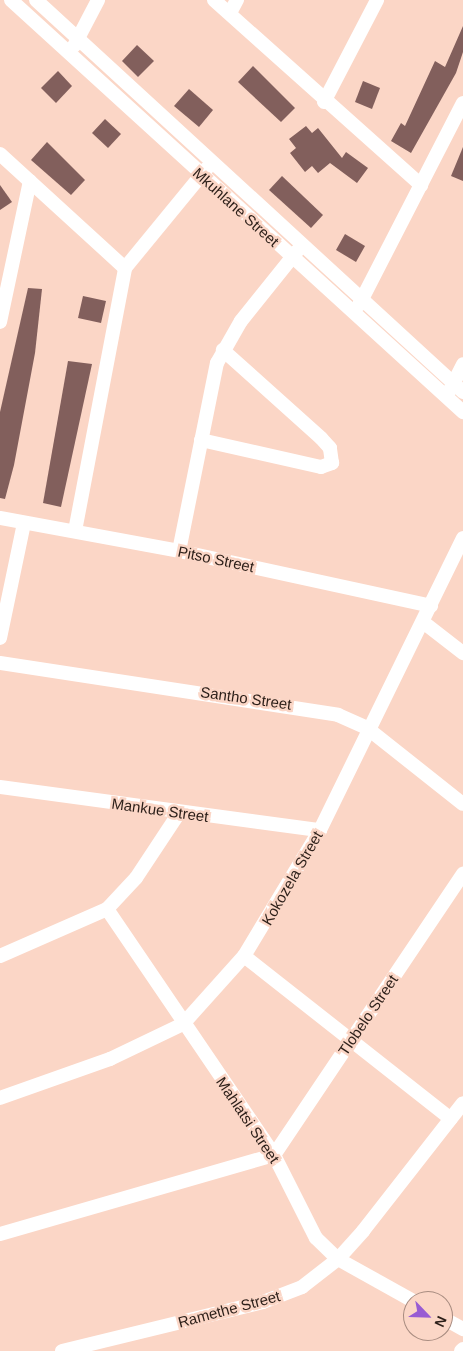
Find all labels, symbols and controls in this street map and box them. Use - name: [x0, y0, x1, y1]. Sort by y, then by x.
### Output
- street label: Mkuhlane Street: [189, 164, 283, 250]
- street label: Pitso Street: [176, 542, 256, 576]
- street label: Santho Street: [199, 683, 293, 713]
- street label: Mankue Street: [110, 794, 210, 826]
- street label: Kokozela Street: [258, 828, 326, 928]
- street label: Tlobelo Street: [334, 971, 402, 1059]
- street label: Mahlatsi Street: [213, 1073, 283, 1167]
- street label: Ramethe Street: [176, 1287, 282, 1331]
- north arrow: [403, 1291, 453, 1341]
- text: N: [431, 1314, 450, 1330]

